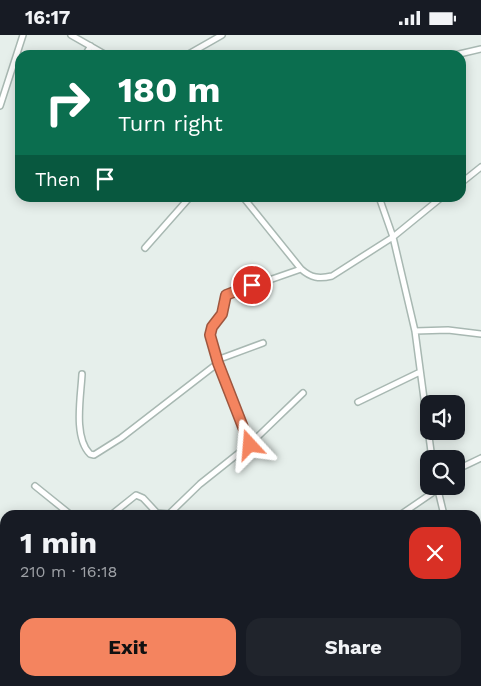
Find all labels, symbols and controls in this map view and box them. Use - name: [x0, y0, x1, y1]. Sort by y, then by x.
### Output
- text: 16:17: [25, 6, 70, 29]
- text: 180 m: [118, 69, 221, 111]
- icon: right: [35, 70, 100, 135]
- text: Turn right: [118, 111, 223, 136]
- icon: arrive: [91, 165, 119, 193]
- text: Then: [35, 168, 81, 191]
- pin: [231, 264, 273, 306]
- icon: arrive: [238, 271, 266, 299]
- map controls: [420, 395, 465, 495]
- button: sound: [420, 395, 465, 440]
- position arrow: [223, 418, 275, 470]
- button: search: [420, 450, 465, 495]
- text: 1 min: [20, 525, 97, 560]
- button: close: [409, 527, 461, 579]
- text: 210 m · 16:18: [20, 562, 117, 581]
- button: Exit: [20, 618, 236, 676]
- button: Share: [246, 618, 461, 676]

